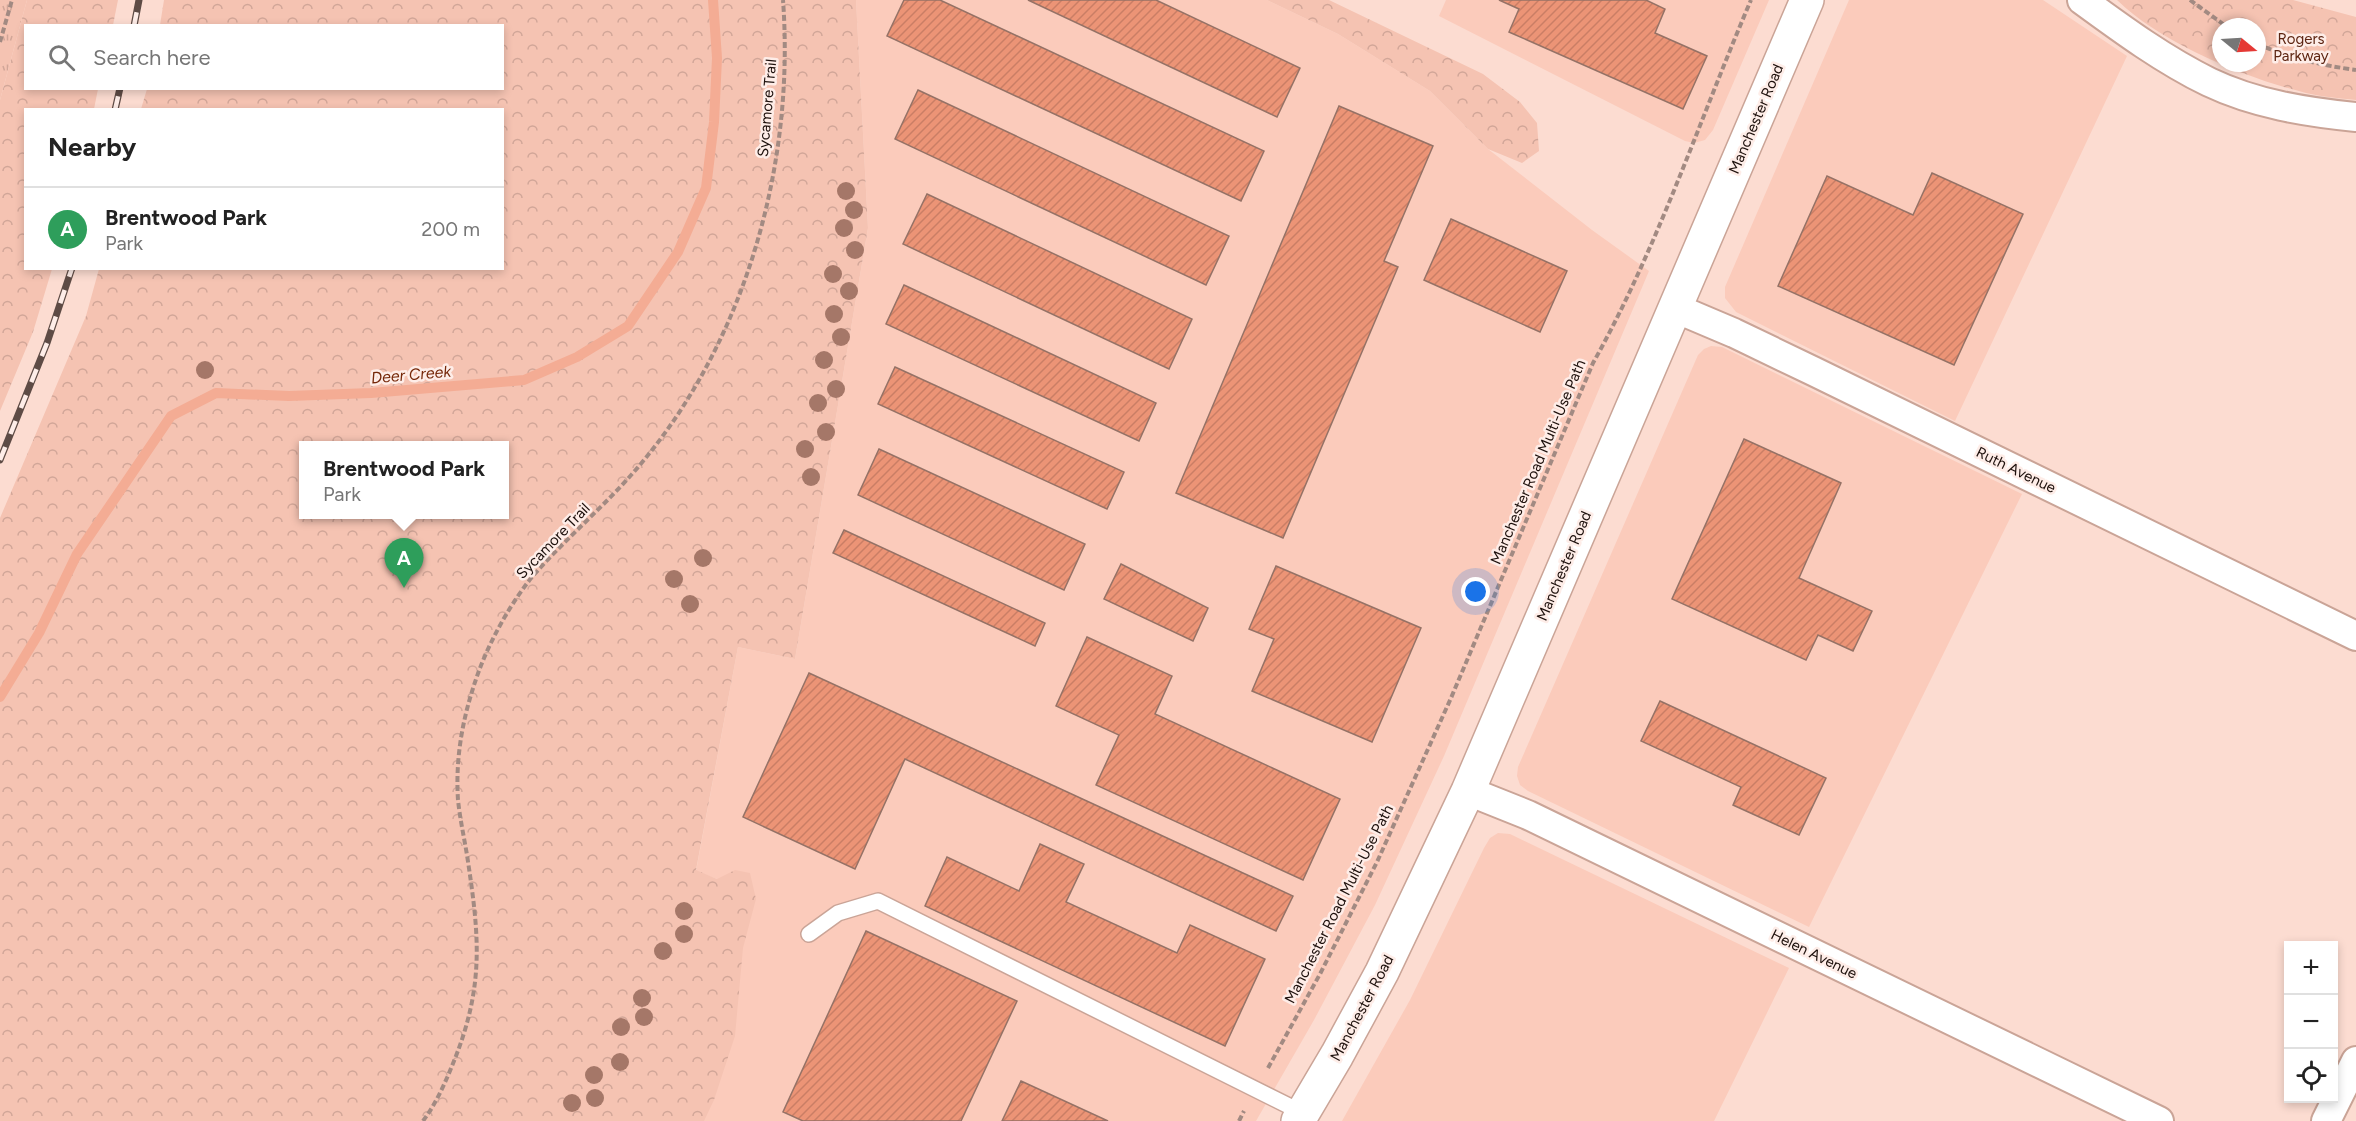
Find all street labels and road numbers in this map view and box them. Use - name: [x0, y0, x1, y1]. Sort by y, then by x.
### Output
- street label: Sycamore Trail: [754, 58, 780, 158]
- street label: Manchester Road: [1725, 61, 1787, 177]
- street label: Manchester Road Multi-Use Path: [1487, 357, 1589, 567]
- street label: Ruth Avenue: [1973, 443, 2059, 497]
- street label: Sycamore Trail: [512, 499, 594, 583]
- street label: Manchester Road: [1533, 508, 1595, 624]
- street label: Manchester Road Multi-Use Path: [1281, 802, 1397, 1006]
- street label: Helen Avenue: [1768, 925, 1860, 983]
- street label: Manchester Road: [1326, 952, 1398, 1064]

